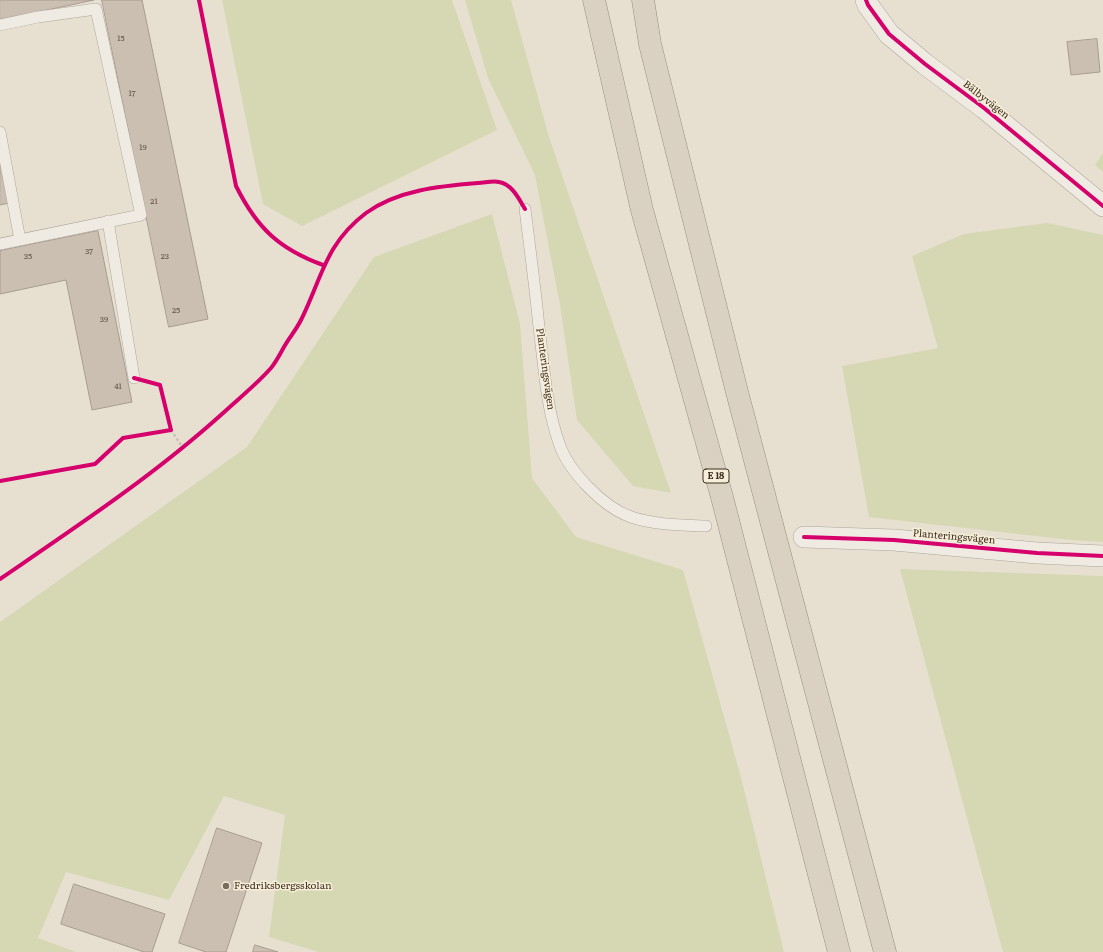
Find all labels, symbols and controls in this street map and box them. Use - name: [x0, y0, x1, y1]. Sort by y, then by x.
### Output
- house number: 15: [117, 34, 125, 44]
- street label: Bälbyvägen: [961, 78, 1011, 122]
- house number: 17: [128, 89, 136, 99]
- house number: 19: [139, 143, 147, 153]
- house number: 21: [150, 197, 158, 207]
- house number: 37: [85, 247, 93, 257]
- house number: 35: [24, 252, 32, 262]
- house number: 23: [161, 252, 169, 262]
- house number: 25: [172, 306, 180, 316]
- house number: 39: [100, 315, 108, 325]
- street label: Planteringsvägen: [533, 327, 557, 411]
- house number: 41: [114, 382, 122, 392]
- road number: E 18: [703, 469, 729, 483]
- street label: Planteringsvägen: [912, 527, 996, 547]
- place label: Fredriksbergsskolan: [234, 880, 332, 892]
- marker: Fredriksbergsskolan: [221, 881, 231, 891]

